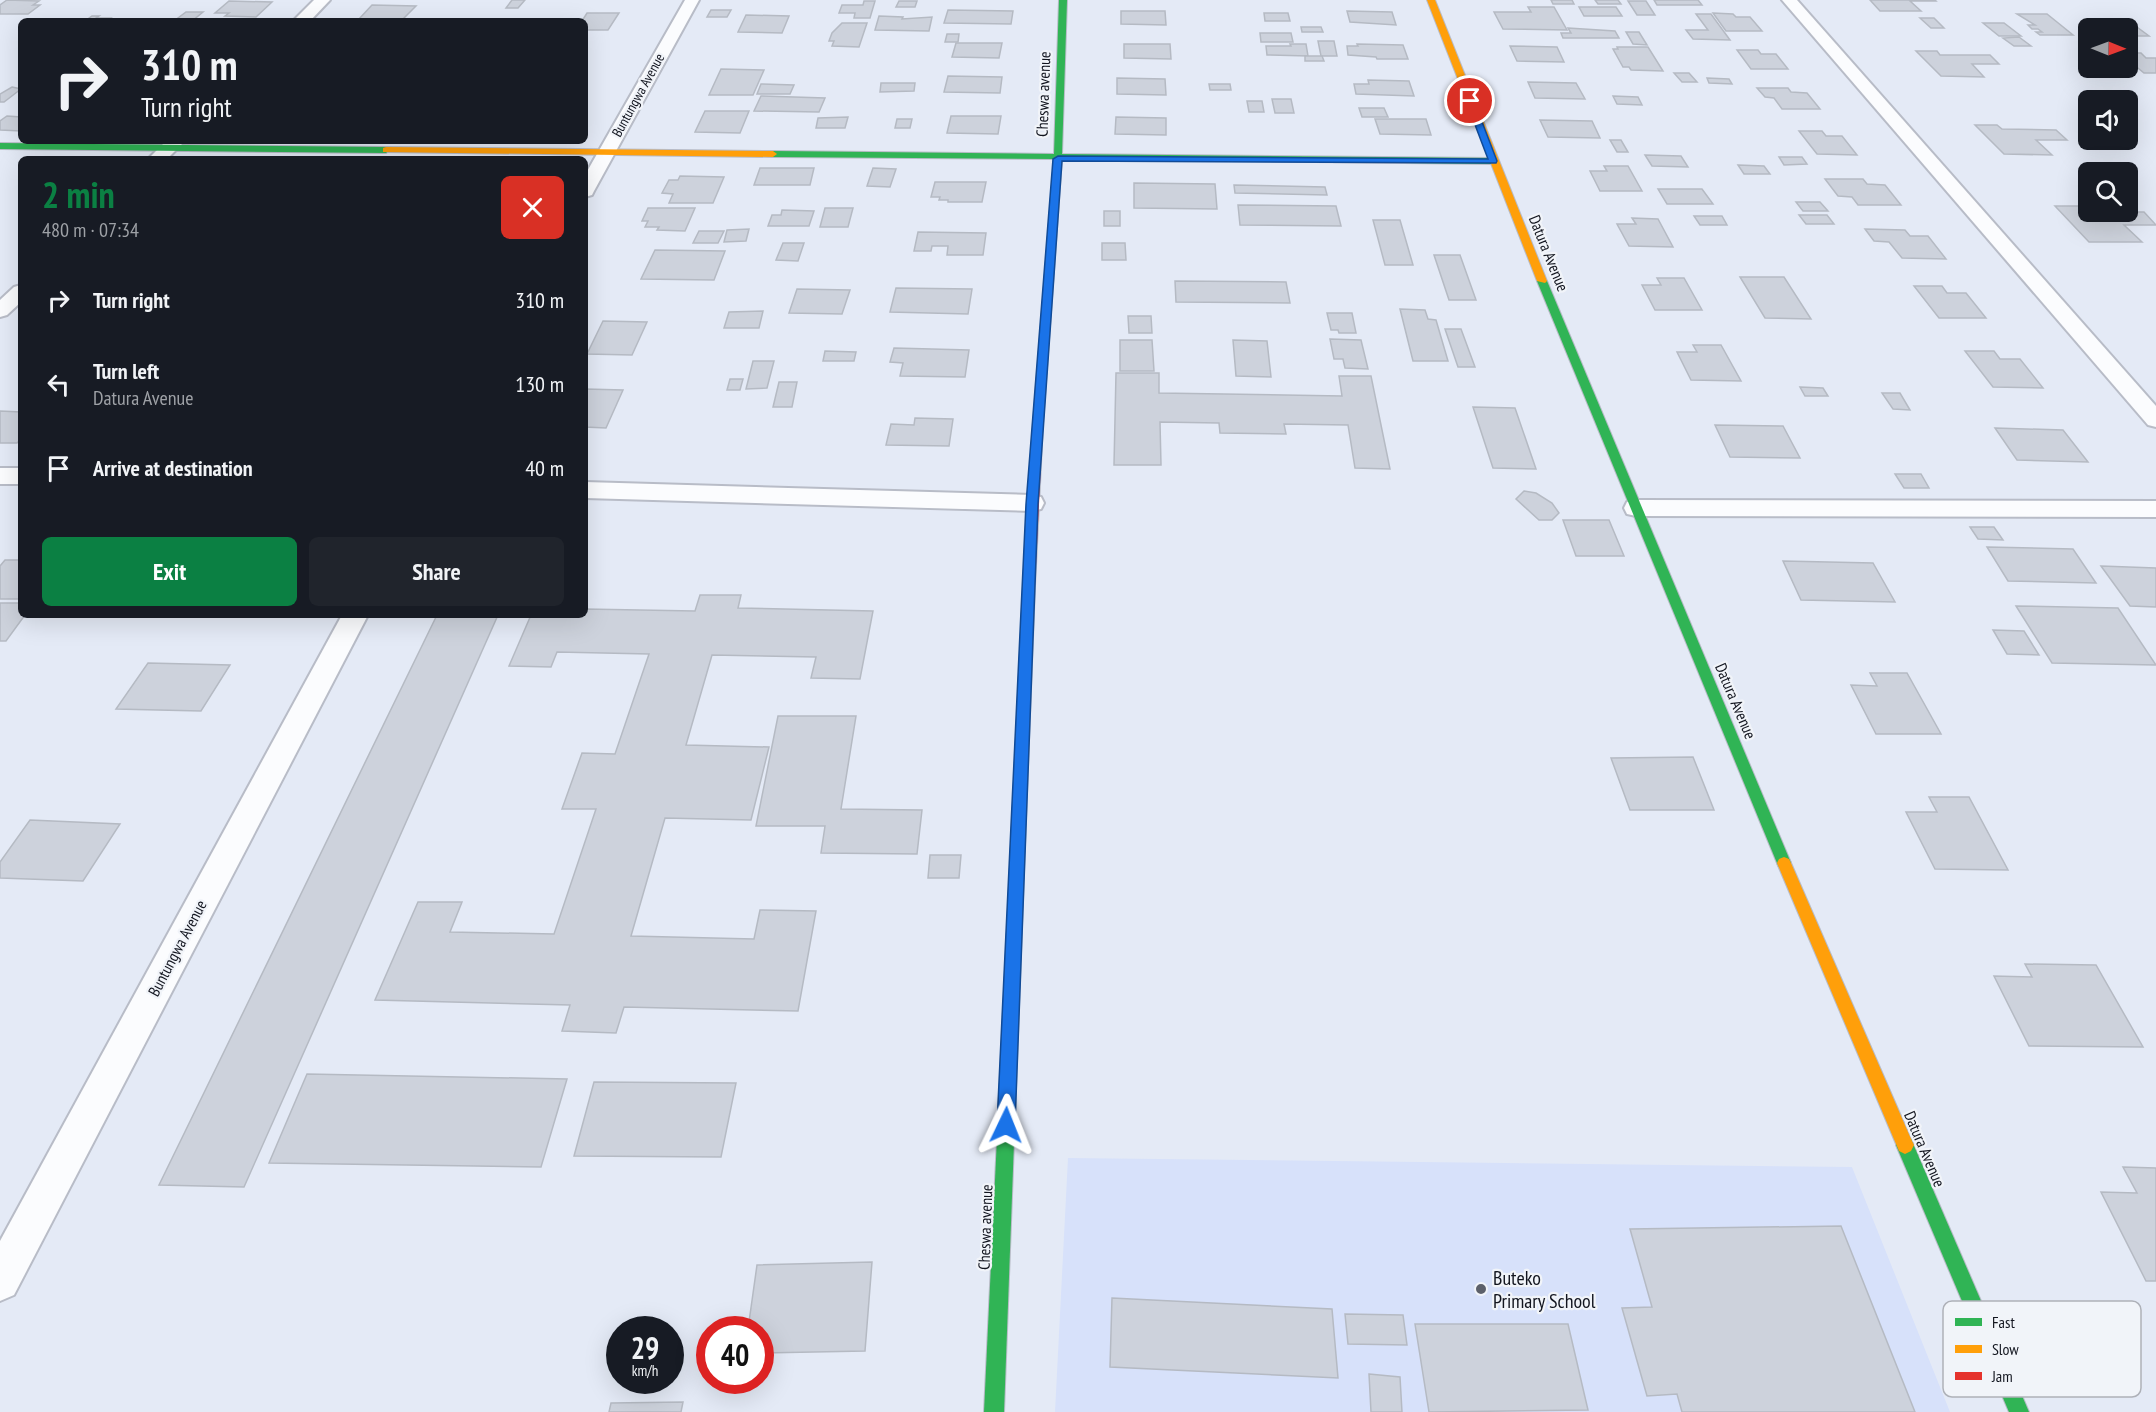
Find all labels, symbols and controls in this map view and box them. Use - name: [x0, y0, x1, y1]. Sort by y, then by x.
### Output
- north arrow: [2078, 18, 2138, 78]
- map controls: [2078, 18, 2138, 222]
- text: 310 m: [141, 37, 238, 92]
- icon: right: [42, 42, 120, 120]
- street label: Buntungwa Avenue: [608, 50, 668, 140]
- street label: Cheswa avenue: [1032, 51, 1054, 137]
- pin: [1444, 75, 1495, 126]
- icon: arrive: [1453, 84, 1486, 117]
- text: Turn right: [141, 90, 232, 124]
- button: sound: [2078, 90, 2138, 150]
- button: search: [2078, 162, 2138, 222]
- text: 2 min: [42, 171, 115, 218]
- button: close: [501, 176, 564, 239]
- street label: Datura Avenue: [1525, 212, 1573, 294]
- text: 480 m · 07:34: [42, 217, 139, 243]
- icon: right: [42, 284, 75, 317]
- text: Turn right: [93, 286, 170, 314]
- text: 310 m: [515, 286, 564, 314]
- text: Turn left: [93, 357, 159, 385]
- icon: left: [42, 368, 75, 401]
- text: 130 m: [515, 370, 564, 398]
- text: Datura Avenue: [93, 385, 193, 411]
- icon: arrive: [42, 452, 75, 485]
- text: Arrive at destination: [93, 454, 253, 482]
- text: 40 m: [525, 454, 564, 482]
- button: Exit: [42, 537, 297, 606]
- button: Share: [309, 537, 564, 606]
- street label: Datura Avenue: [1711, 660, 1761, 742]
- street label: Buntungwa Avenue: [143, 896, 211, 1000]
- position arrow: [974, 1093, 1038, 1157]
- street label: Datura Avenue: [1900, 1108, 1950, 1190]
- street label: Cheswa avenue: [974, 1184, 996, 1270]
- place label: Buteko Primary School: [1493, 1265, 1596, 1314]
- marker: Buteko Primary School: [1474, 1282, 1488, 1296]
- legend: [1943, 1301, 2141, 1397]
- text: Fast: [1992, 1312, 2015, 1332]
- speed limit sign: 40: [696, 1316, 774, 1394]
- text: 29: [631, 1328, 659, 1367]
- text: Slow: [1992, 1339, 2019, 1359]
- text: km/h: [632, 1361, 658, 1380]
- text: Jam: [1991, 1366, 2013, 1386]

